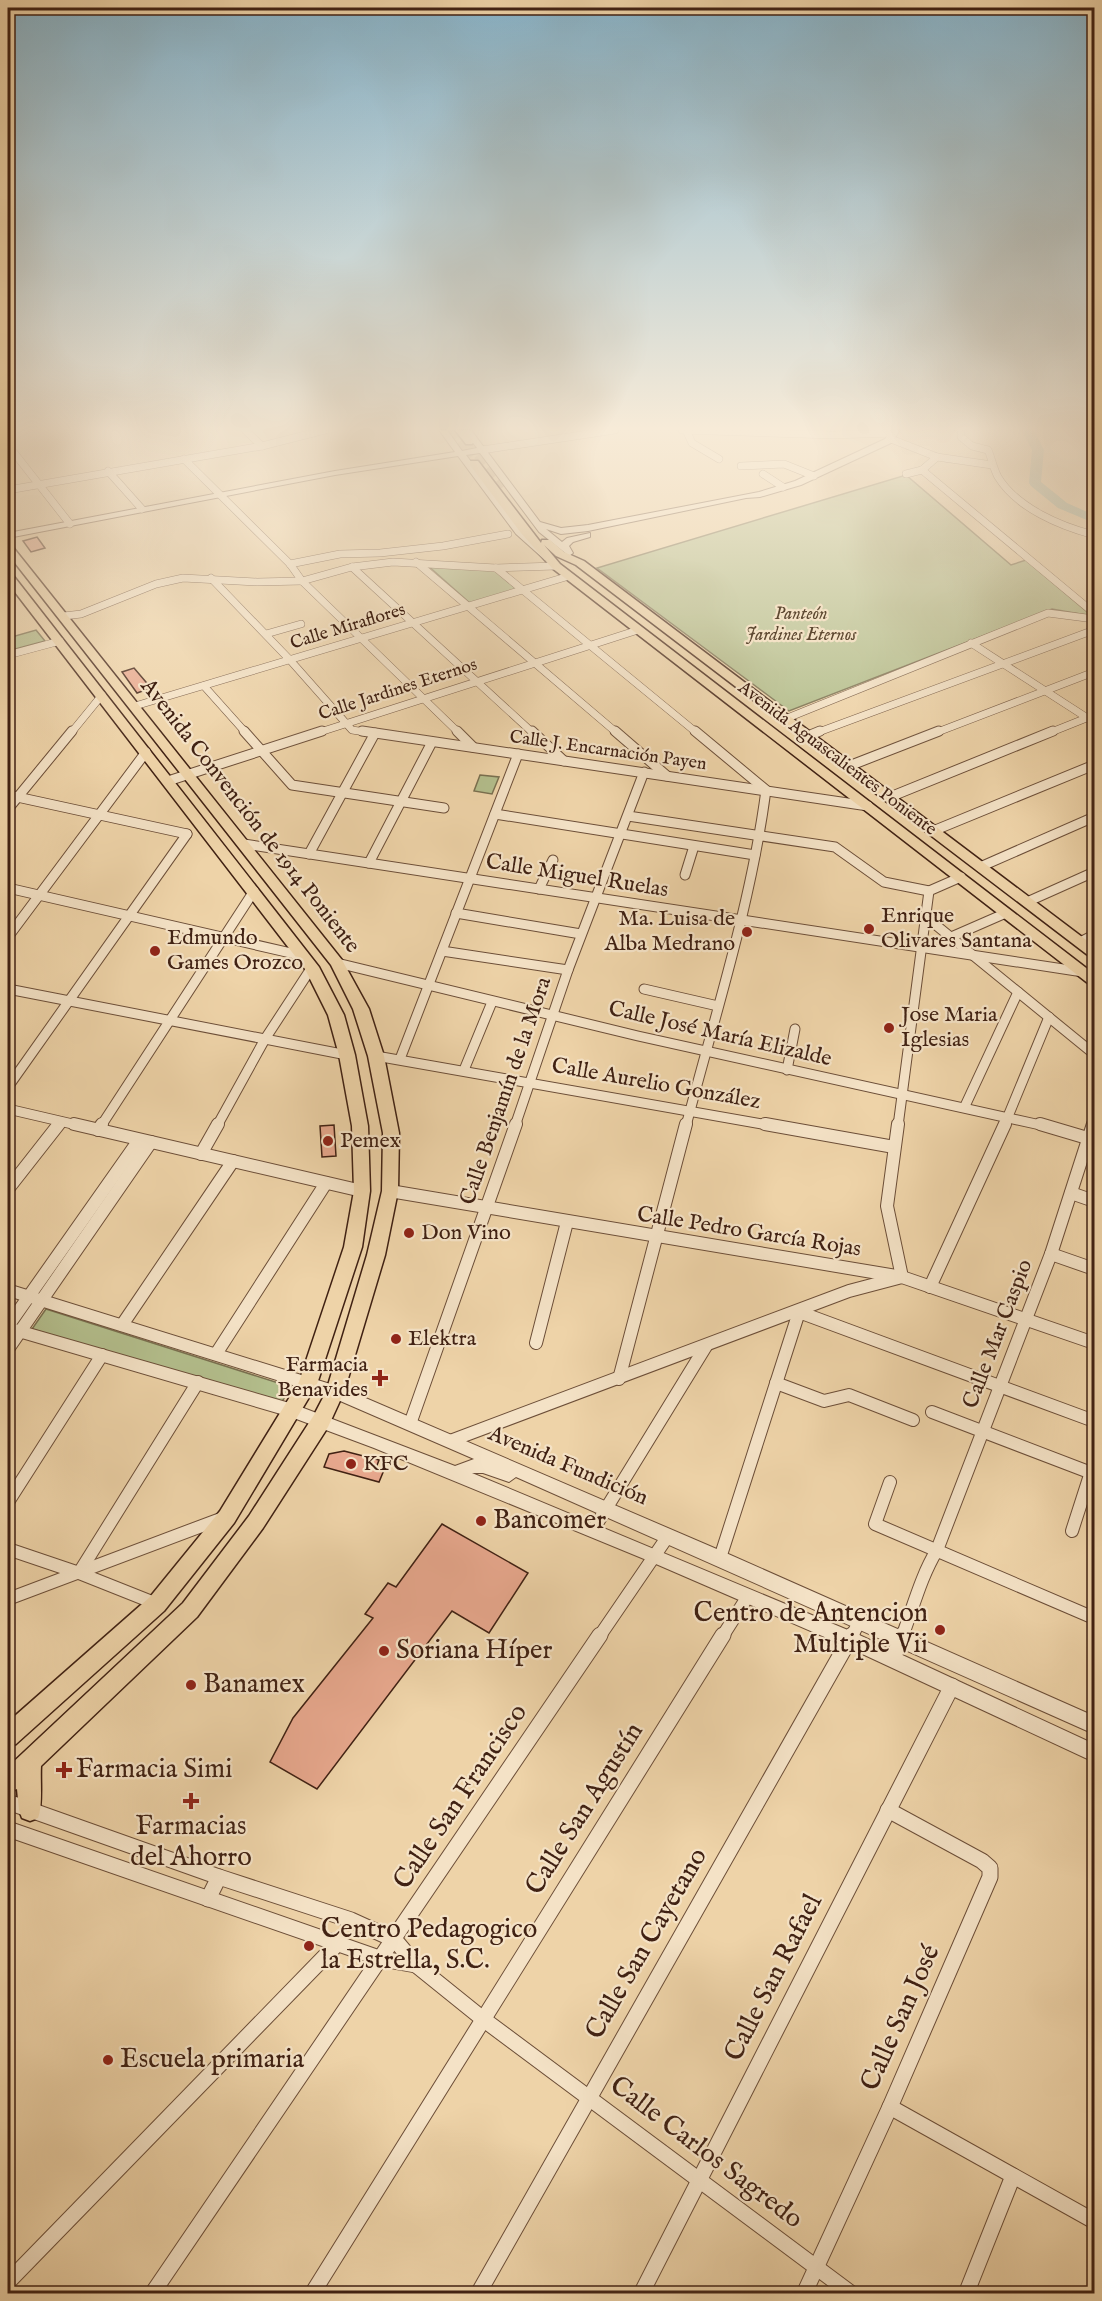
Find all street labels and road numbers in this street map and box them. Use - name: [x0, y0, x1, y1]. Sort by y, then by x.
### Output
- street label: Calle Miraflores: [288, 599, 408, 655]
- street label: Calle Jardines Eternos: [316, 653, 480, 727]
- street label: Avenida Convención de 1914 Poniente: [133, 672, 366, 959]
- street label: Avenida Aguascalientes Poniente: [732, 676, 941, 841]
- street label: Calle J. Encarnación Payen: [508, 726, 708, 776]
- street label: Calle Miguel Ruelas: [484, 848, 670, 904]
- street label: Calle Benjamín de la Mora: [454, 973, 558, 1209]
- street label: Calle José María Elizalde: [606, 995, 834, 1073]
- street label: Calle Aurelio González: [549, 1052, 763, 1116]
- street label: Calle Pedro García Rojas: [635, 1200, 863, 1264]
- street label: Calle Mar Caspio: [957, 1255, 1039, 1413]
- street label: Avenida Fundición: [483, 1419, 652, 1512]
- street label: Calle San Francisco: [386, 1698, 536, 1896]
- street label: Calle San Agustín: [518, 1716, 652, 1902]
- street label: Calle San Cayetano: [578, 1842, 716, 2046]
- street label: Calle San Rafael: [717, 1888, 831, 2067]
- street label: Calle San José: [854, 1940, 948, 2096]
- street label: Calle Carlos Sagredo: [603, 2069, 809, 2237]

